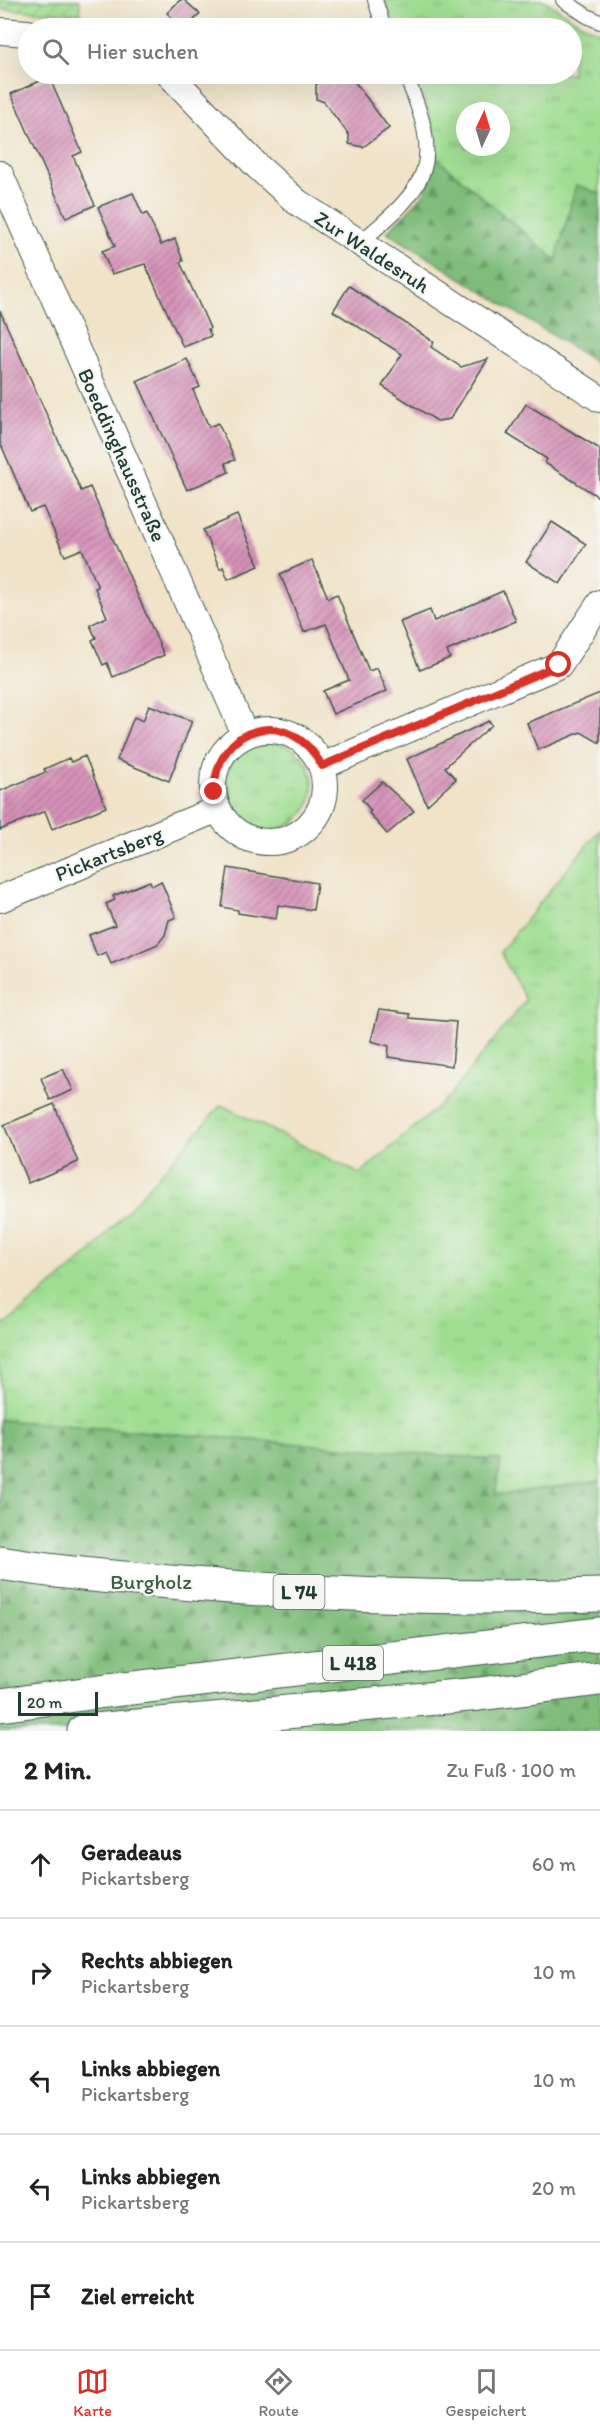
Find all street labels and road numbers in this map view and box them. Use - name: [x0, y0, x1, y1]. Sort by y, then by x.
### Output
- street label: Zur Waldesruh: [310, 205, 435, 298]
- street label: Boeddinghausstraße: [73, 364, 172, 545]
- street label: Pickartsberg: [51, 820, 167, 886]
- road number: L 74: [274, 1575, 324, 1609]
- road number: L 418: [323, 1646, 383, 1680]

